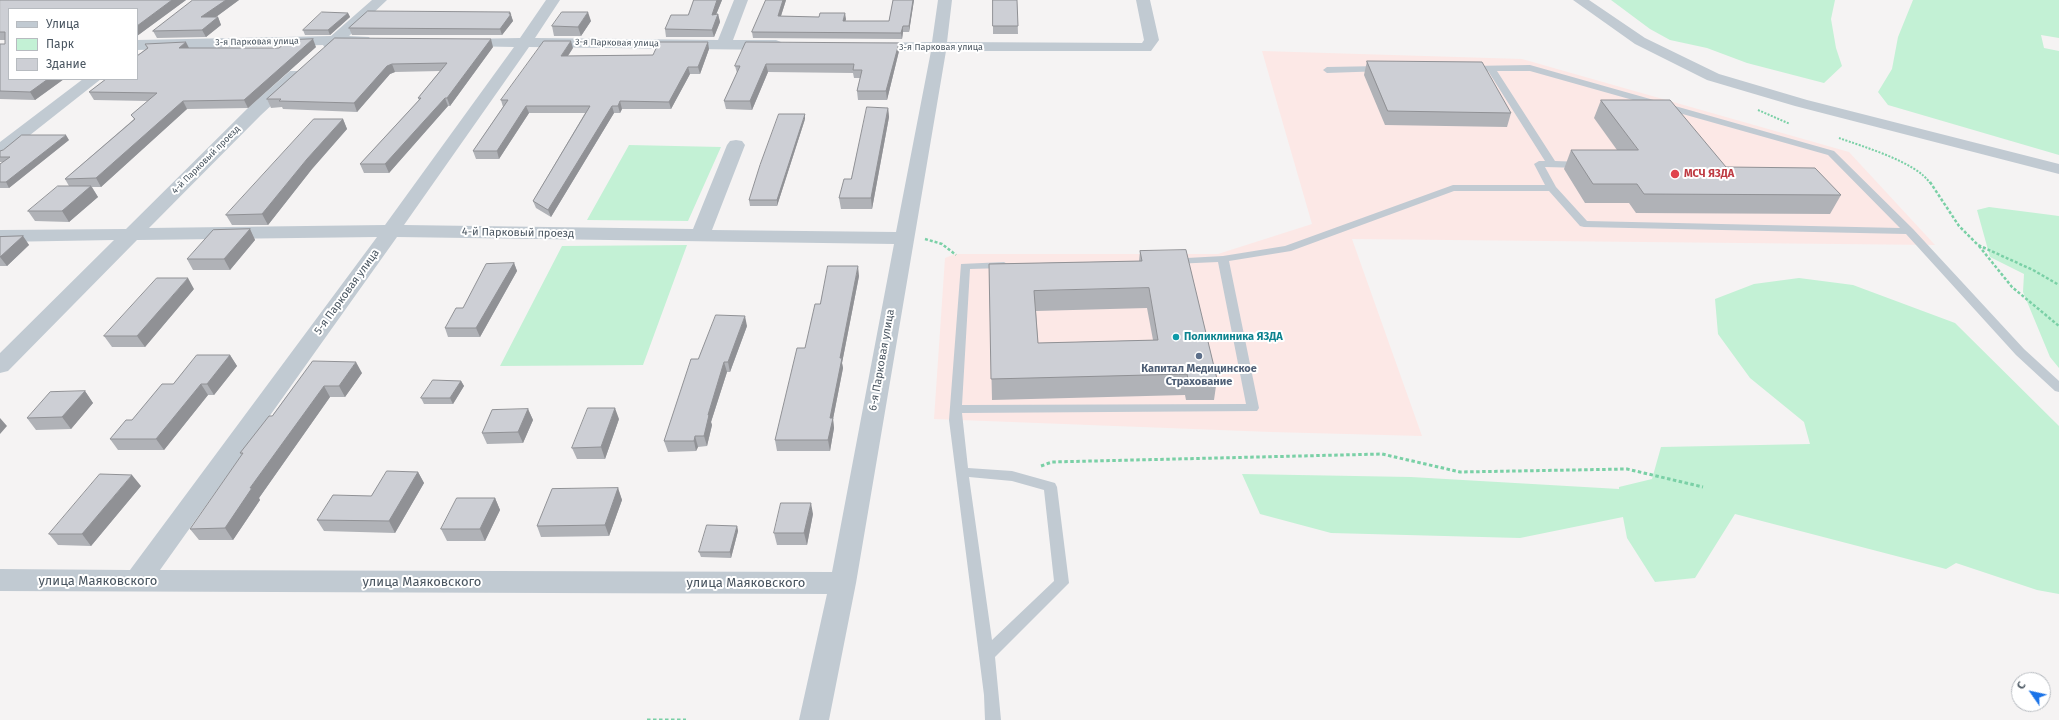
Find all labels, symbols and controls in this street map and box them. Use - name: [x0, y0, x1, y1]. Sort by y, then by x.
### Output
- legend: [8, 8, 138, 80]
- text: Улица: [46, 17, 80, 31]
- street label: 3-я Парковая улица: [215, 36, 299, 48]
- text: Парк: [46, 37, 74, 51]
- street label: 3-я Парковая улица: [575, 37, 659, 49]
- street label: 3-я Парковая улица: [899, 42, 983, 52]
- text: Здание: [46, 57, 86, 71]
- street label: 4-й Парковый проезд: [170, 124, 242, 196]
- place label: МСЧ ЯЗДА: [1684, 167, 1734, 181]
- marker: МСЧ ЯЗДА: [1669, 168, 1681, 180]
- street label: 4-й Парковый проезд: [462, 225, 574, 241]
- street label: 5-я Парковая улица: [312, 247, 382, 337]
- street label: 6-я Парковая улица: [867, 308, 897, 412]
- place label: Поликлиника ЯЗДА: [1184, 330, 1283, 344]
- marker: Поликлиника ЯЗДА: [1171, 332, 1181, 342]
- marker: Капитал Медицинское Страхование: [1194, 351, 1204, 361]
- place label: Капитал Медицинское Страхование: [1141, 362, 1257, 388]
- street label: улица Маяковского: [39, 573, 157, 589]
- street label: улица Маяковского: [363, 574, 481, 590]
- street label: улица Маяковского: [687, 575, 805, 591]
- north arrow: [2011, 672, 2051, 712]
- text: С: [2014, 679, 2029, 692]

